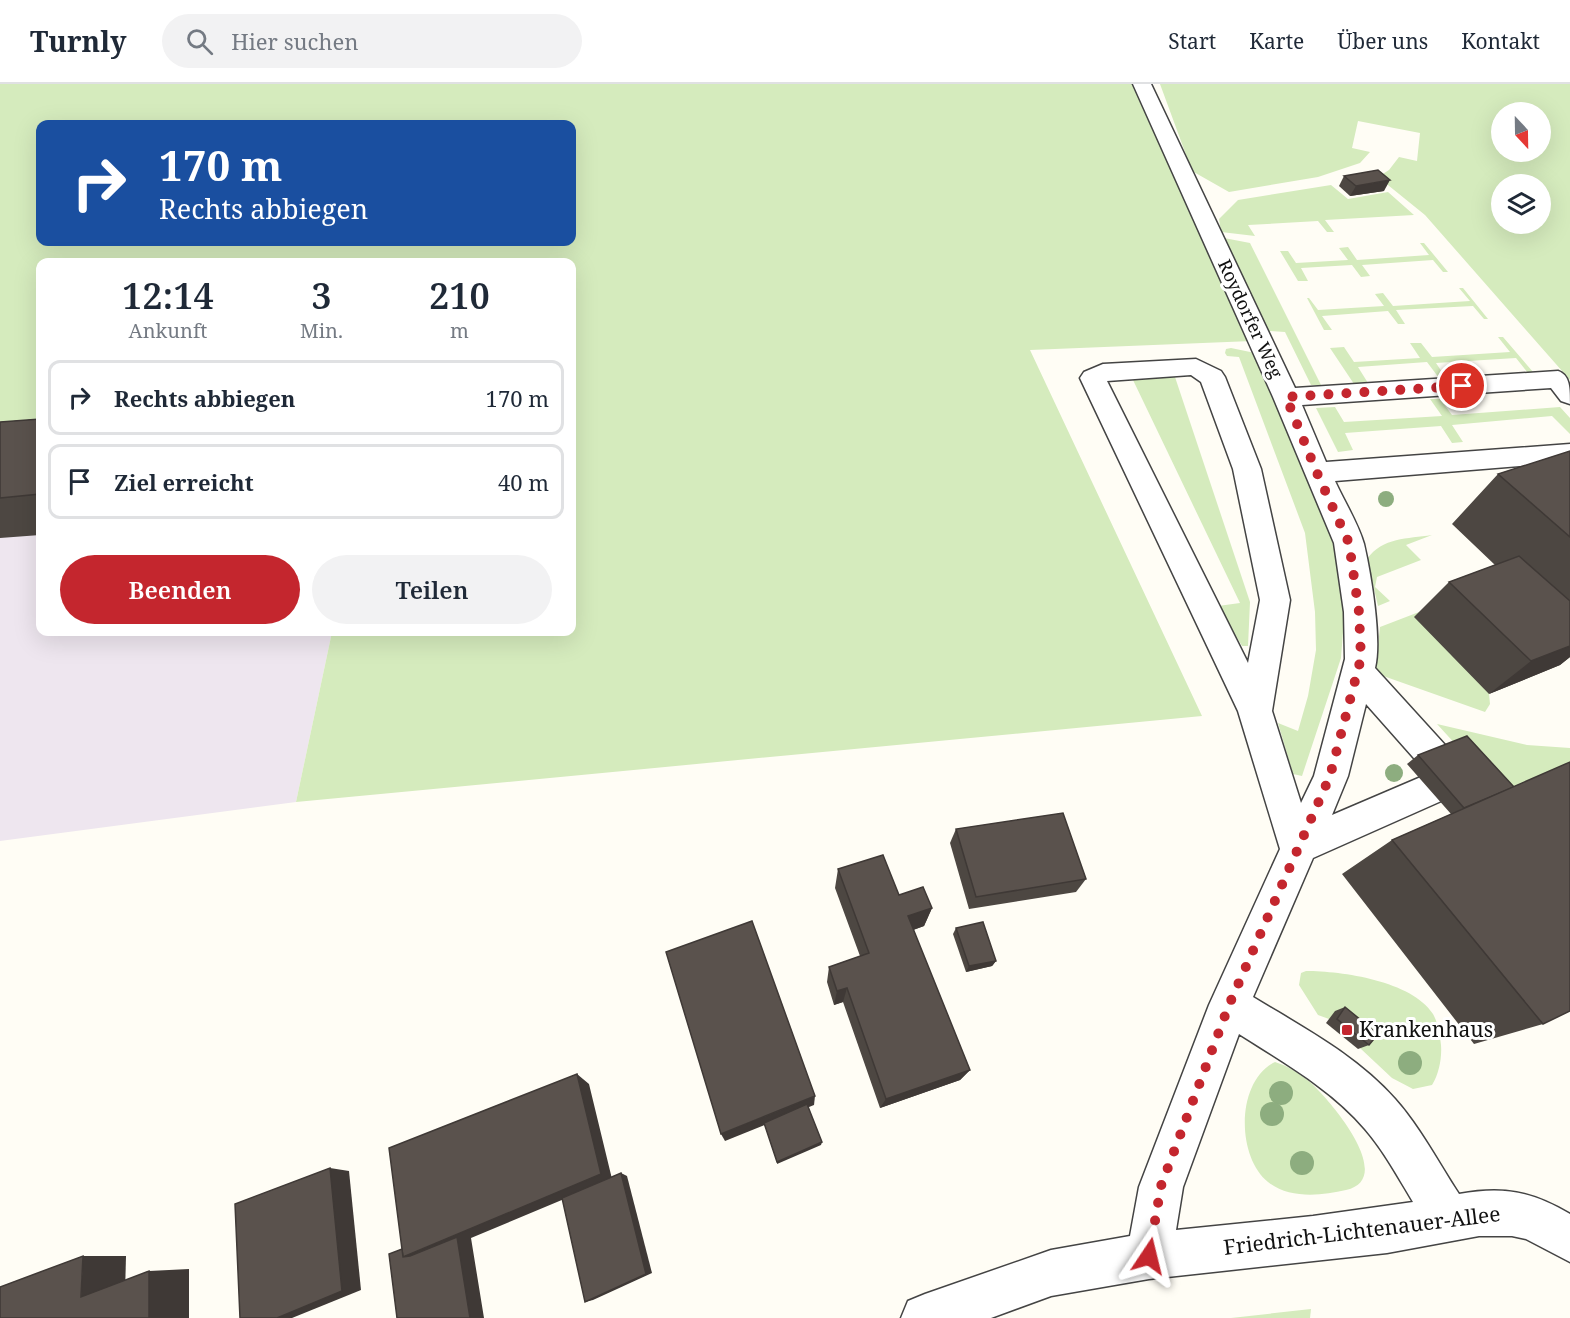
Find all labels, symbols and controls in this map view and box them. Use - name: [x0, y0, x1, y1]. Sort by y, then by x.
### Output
- search box: [162, 14, 582, 68]
- text: Turnly: [30, 22, 126, 60]
- icon: search: [183, 25, 216, 58]
- text: Hier suchen: [231, 26, 358, 56]
- text: Start: [1168, 27, 1216, 55]
- text: Karte: [1249, 27, 1304, 55]
- text: Über uns: [1337, 27, 1428, 55]
- text: Kontakt: [1461, 27, 1540, 55]
- north arrow: [1491, 102, 1551, 162]
- map controls: [1491, 102, 1551, 234]
- text: 170 m: [159, 136, 283, 193]
- icon: right: [60, 144, 138, 222]
- button: layers: [1491, 174, 1551, 234]
- text: Rechts abbiegen: [159, 190, 368, 227]
- street label: Roydorfer Weg: [1213, 255, 1289, 382]
- text: 12:14: [122, 271, 214, 320]
- text: 3: [311, 271, 332, 320]
- text: 210: [429, 271, 490, 320]
- text: Ankunft: [129, 317, 207, 344]
- text: Min.: [300, 317, 343, 344]
- text: m: [450, 317, 469, 344]
- pin: [1436, 360, 1487, 411]
- icon: arrive: [1445, 369, 1478, 402]
- icon: right: [63, 381, 96, 414]
- text: Rechts abbiegen: [114, 383, 295, 413]
- text: 170 m: [486, 383, 549, 413]
- icon: arrive: [63, 465, 96, 498]
- text: Ziel erreicht: [114, 467, 254, 497]
- text: 40 m: [498, 467, 549, 497]
- button: Beenden: [60, 555, 300, 624]
- button: Teilen: [312, 555, 552, 624]
- place label: Krankenhaus: [1359, 1015, 1493, 1043]
- marker: Krankenhaus: [1340, 1023, 1354, 1037]
- street label: Friedrich-Lichtenauer-Allee: [1222, 1199, 1502, 1261]
- position arrow: [1117, 1224, 1181, 1288]

